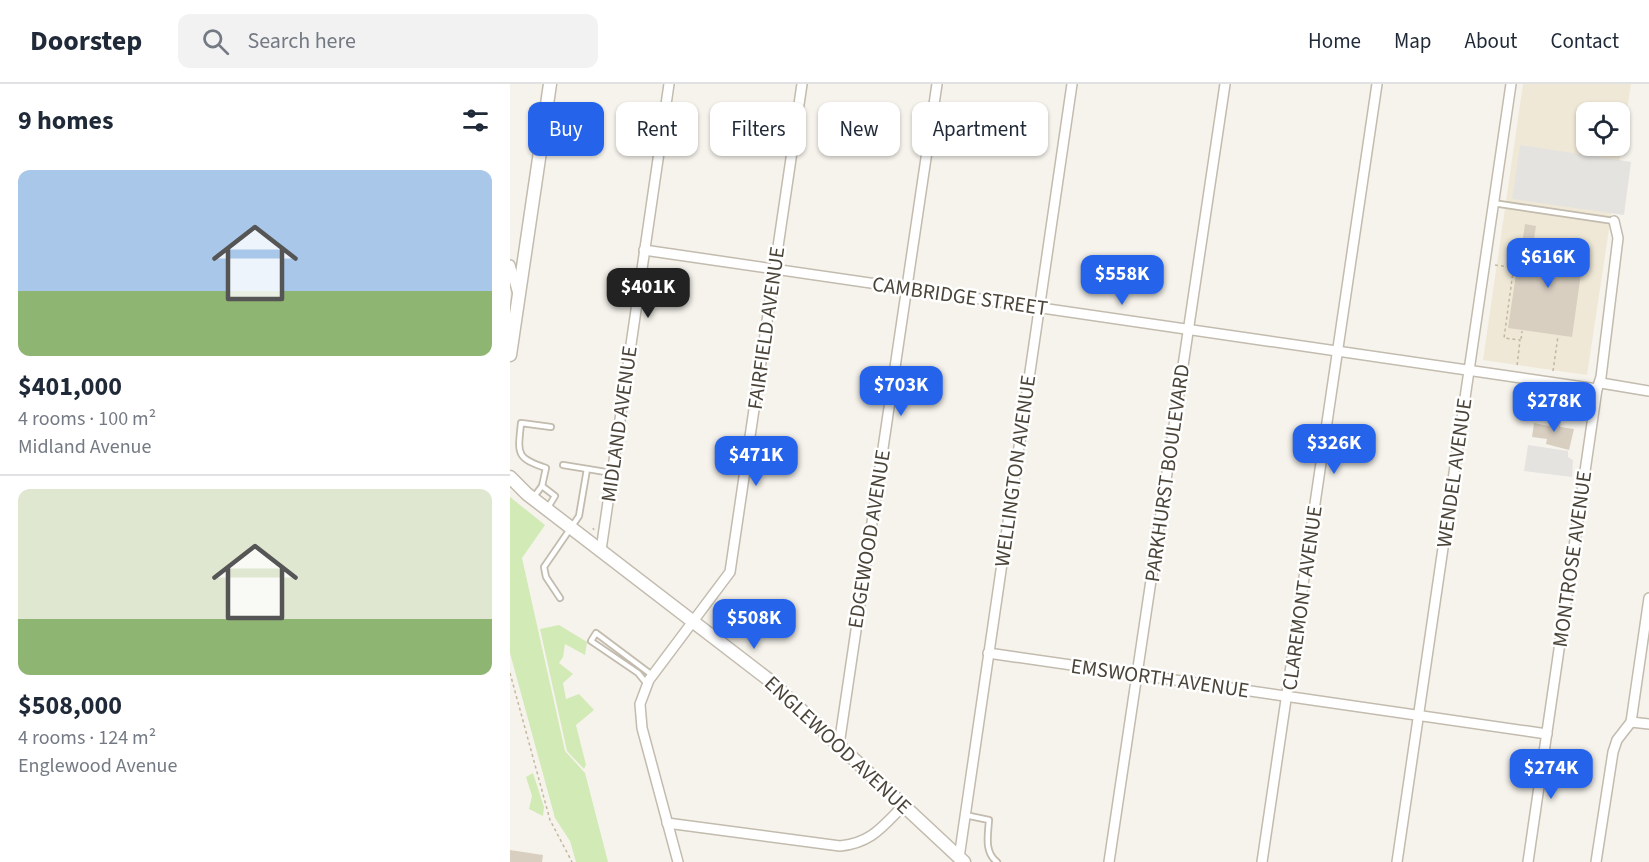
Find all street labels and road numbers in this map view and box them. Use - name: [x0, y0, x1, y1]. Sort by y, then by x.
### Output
- street label: FAIRFIELD AVENUE: [740, 245, 792, 411]
- street label: CAMBRIDGE STREET: [870, 269, 1050, 323]
- street label: MIDLAND AVENUE: [593, 344, 645, 504]
- street label: PARKHURST BOULEVARD: [1137, 362, 1197, 584]
- street label: WELLINGTON AVENUE: [987, 373, 1043, 569]
- street label: WENDEL AVENUE: [1429, 396, 1479, 550]
- street label: EDGEWOOD AVENUE: [840, 447, 898, 631]
- street label: MONTROSE AVENUE: [1545, 469, 1599, 649]
- street label: CLAREMONT AVENUE: [1274, 504, 1330, 692]
- street label: EMSWORTH AVENUE: [1069, 651, 1251, 705]
- street label: ENGLEWOOD AVENUE: [758, 669, 918, 821]

